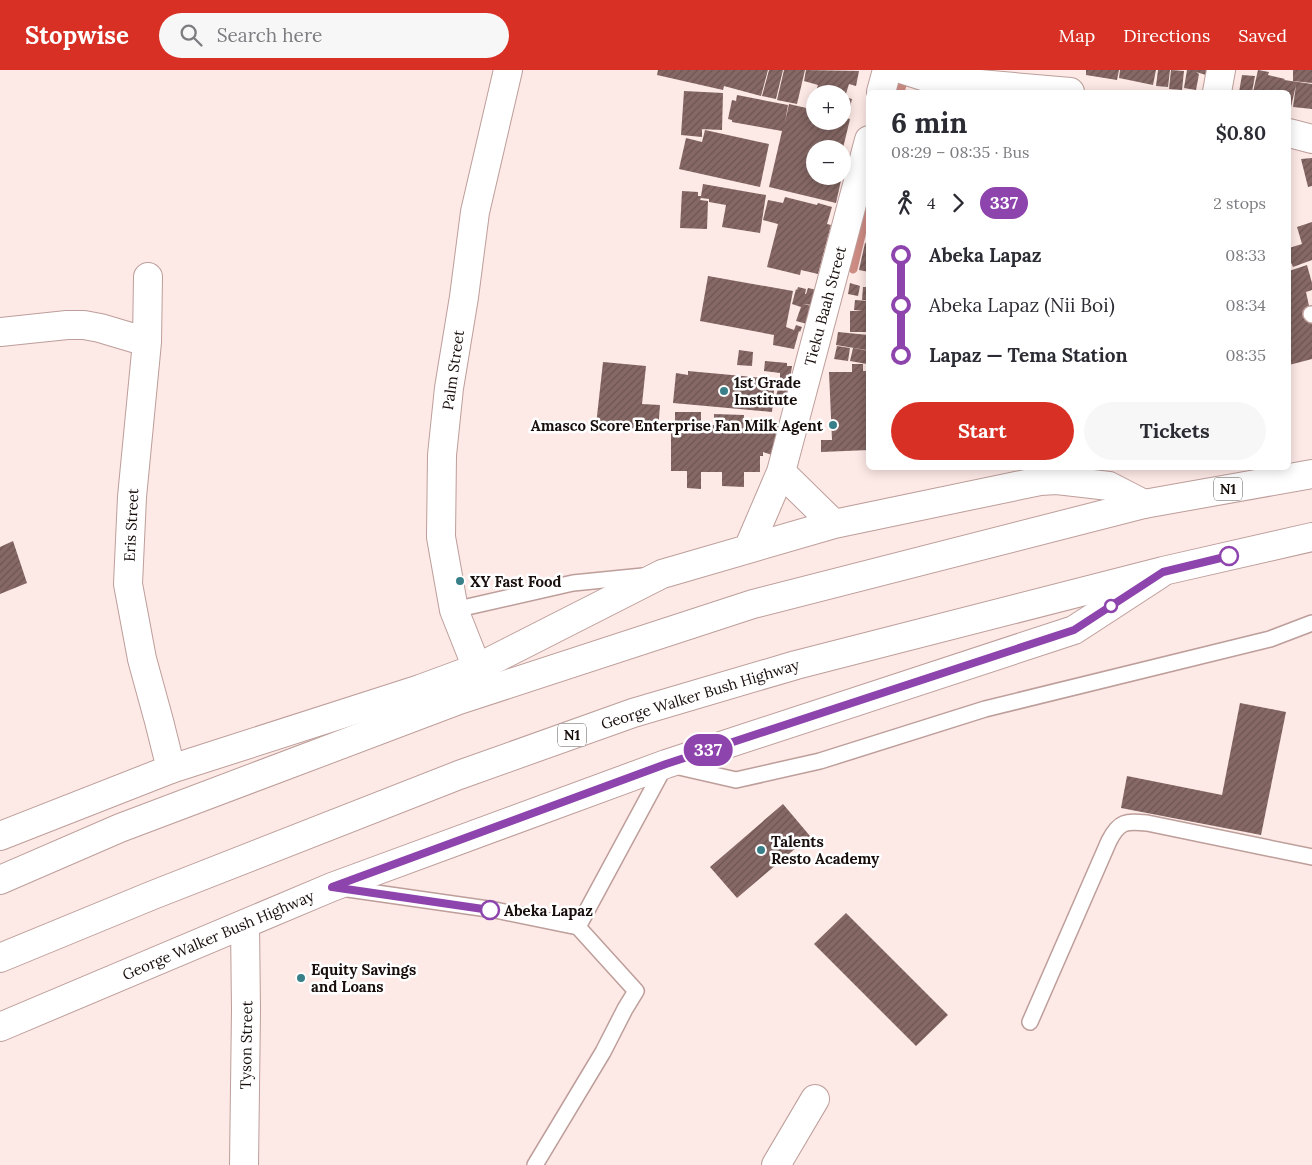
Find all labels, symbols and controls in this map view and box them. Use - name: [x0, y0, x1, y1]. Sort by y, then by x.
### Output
- search box: [159, 13, 509, 58]
- text: Stopwise: [25, 20, 129, 51]
- icon: search: [177, 21, 205, 49]
- text: Search here: [217, 23, 322, 47]
- text: Map: [1059, 24, 1095, 47]
- text: Directions: [1123, 24, 1210, 47]
- text: Saved: [1238, 24, 1287, 47]
- map controls: [806, 85, 851, 185]
- button: +: [806, 85, 851, 130]
- text: 6 min: [891, 105, 967, 141]
- text: $0.80: [1216, 121, 1266, 145]
- button: −: [806, 140, 851, 185]
- text: 08:29 – 08:35 · Bus: [891, 142, 1029, 162]
- icon: walk: [891, 189, 919, 217]
- icon: forward: [944, 189, 972, 217]
- text: 337: [990, 191, 1018, 214]
- text: 4: [927, 193, 936, 213]
- text: 2 stops: [1213, 193, 1266, 213]
- text: Abeka Lapaz: [929, 243, 1042, 267]
- street label: Tieku Baah Street: [800, 244, 850, 368]
- text: 08:33: [1225, 245, 1266, 265]
- text: Abeka Lapaz (Nii Boi): [929, 293, 1115, 317]
- text: 08:34: [1225, 295, 1266, 315]
- street label: Palm Street: [438, 329, 468, 411]
- text: Lapaz — Tema Station: [929, 343, 1128, 367]
- text: 08:35: [1225, 345, 1266, 365]
- place label: 1st Grade Institute: [734, 373, 801, 409]
- marker: 1st Grade Institute: [718, 385, 730, 397]
- button: Start: [891, 402, 1074, 460]
- button: Tickets: [1084, 402, 1266, 460]
- place label: Amasco Score Enterprise Fan Milk Agent: [531, 416, 824, 435]
- marker: Amasco Score Enterprise Fan Milk Agent: [827, 419, 839, 431]
- road number: N1: [1214, 478, 1242, 500]
- street label: Eris Street: [120, 488, 142, 562]
- unlabelled marker: [1219, 546, 1239, 566]
- place label: XY Fast Food: [470, 572, 562, 591]
- marker: XY Fast Food: [454, 575, 466, 587]
- unlabelled marker: [1104, 599, 1118, 613]
- street label: George Walker Bush Highway: [599, 655, 802, 733]
- road number: N1: [558, 724, 586, 746]
- line badge: 337: [679, 734, 737, 766]
- text: 337: [694, 738, 722, 761]
- place label: Talents Resto Academy: [771, 832, 880, 868]
- marker: Talents Resto Academy: [755, 844, 767, 856]
- street label: George Walker Bush Highway: [119, 886, 317, 984]
- marker: Abeka Lapaz: [480, 900, 500, 920]
- place label: Abeka Lapaz: [504, 901, 593, 920]
- place label: Equity Savings and Loans: [311, 960, 416, 996]
- marker: Equity Savings and Loans: [295, 972, 307, 984]
- street label: Tyson Street: [236, 1000, 256, 1090]

